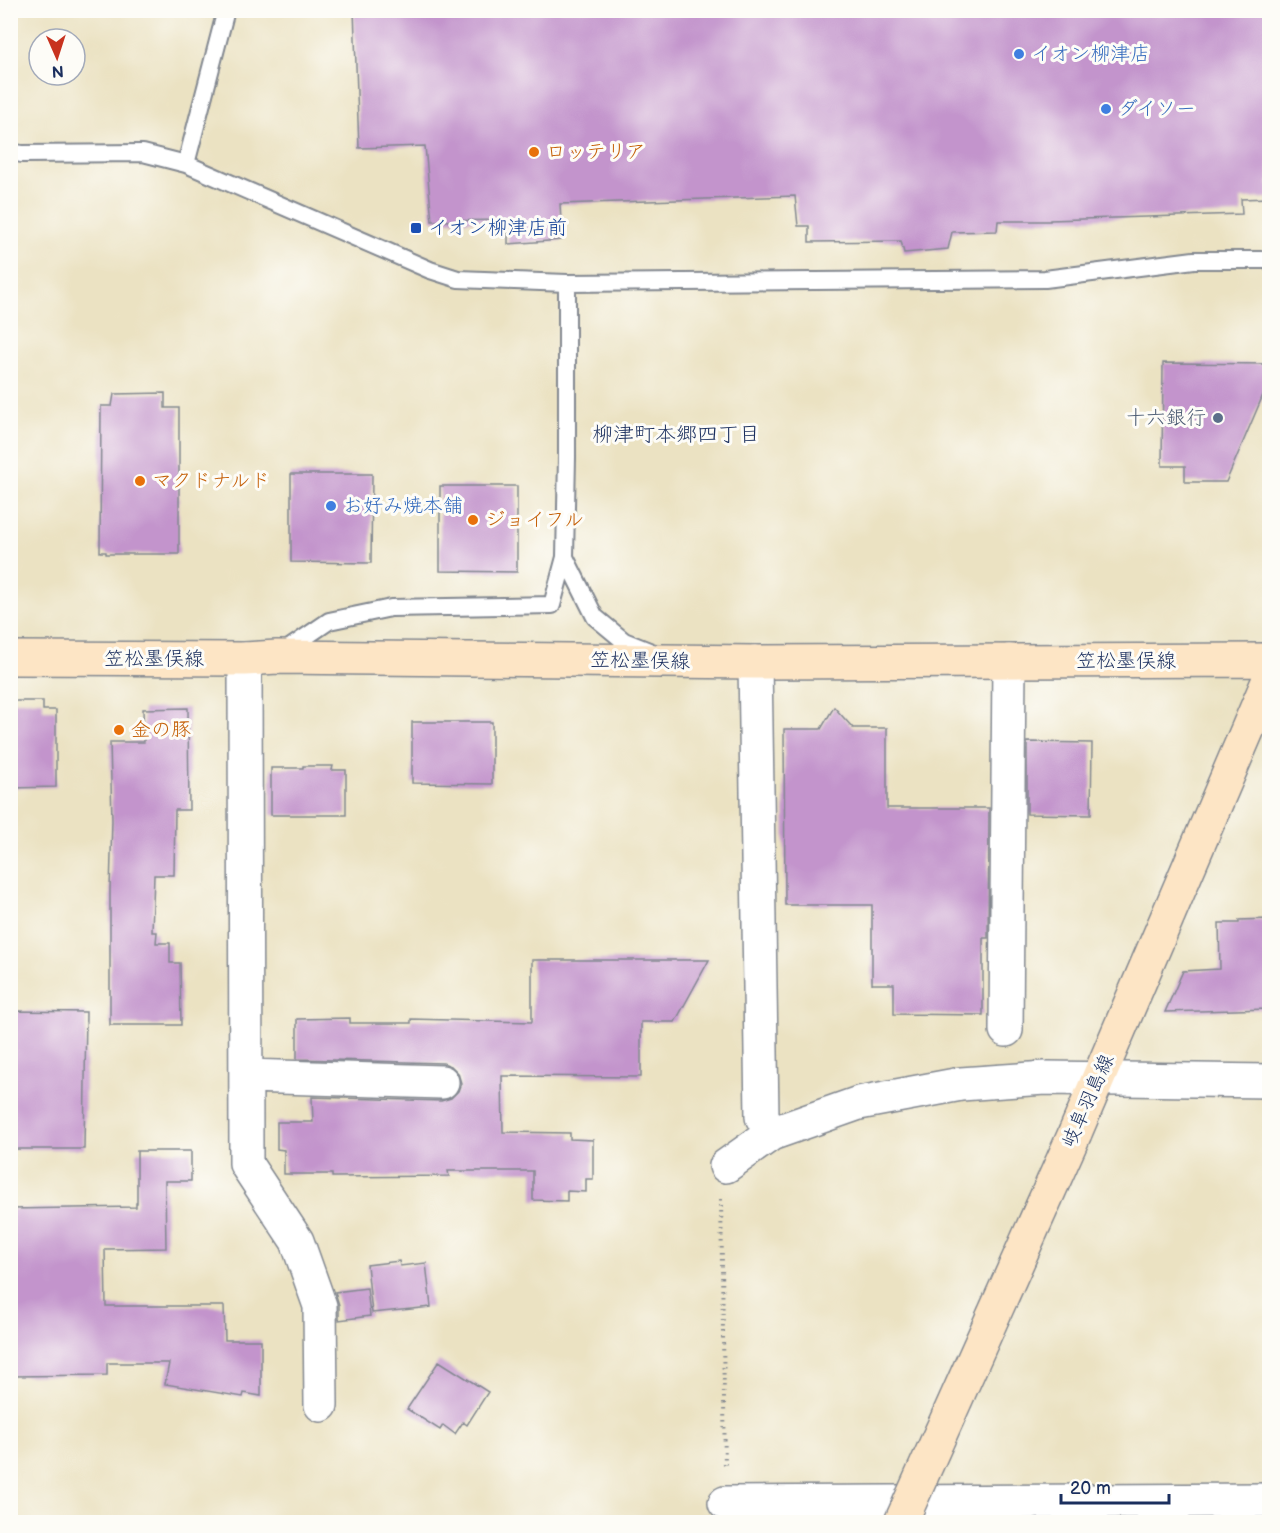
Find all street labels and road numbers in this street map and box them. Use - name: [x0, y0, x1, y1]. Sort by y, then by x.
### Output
- street label: 笠松墨俣線: [104, 647, 204, 671]
- street label: 笠松墨俣線: [590, 648, 690, 674]
- street label: 笠松墨俣線: [1076, 649, 1176, 673]
- street label: 岐阜羽島線: [1057, 1050, 1119, 1152]

